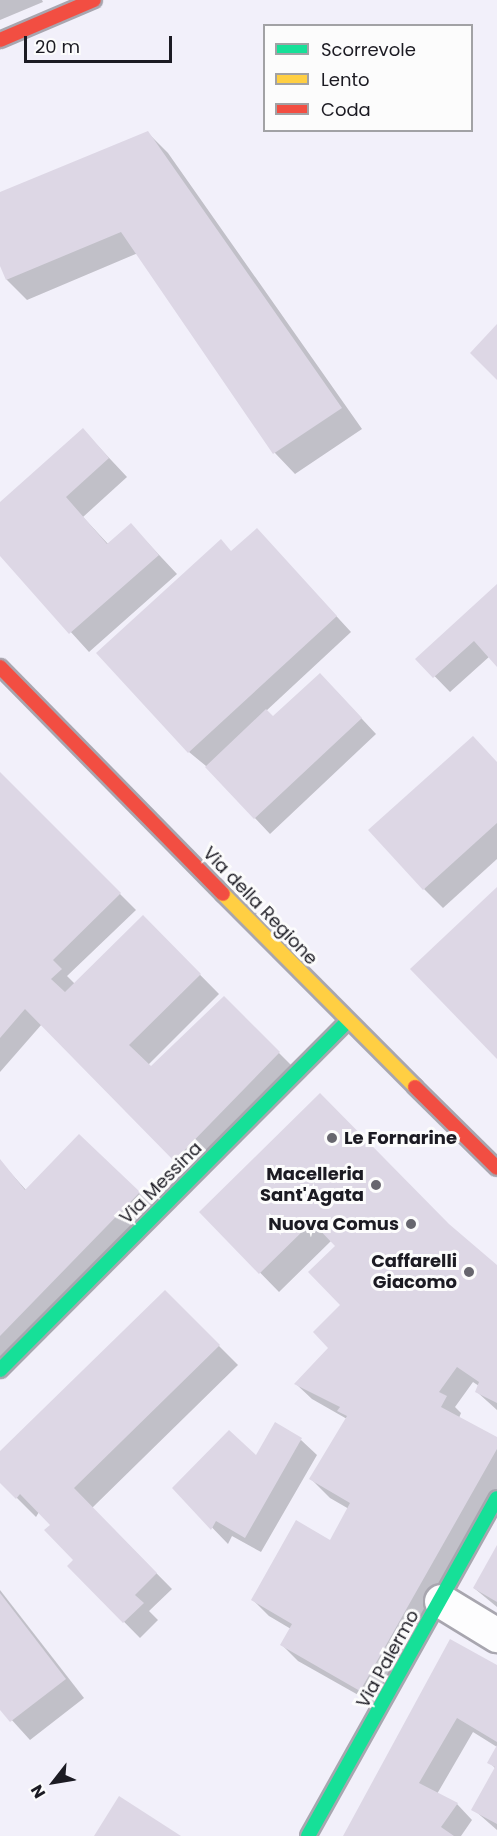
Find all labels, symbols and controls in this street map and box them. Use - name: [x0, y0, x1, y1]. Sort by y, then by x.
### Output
- scale bar: [27, 24, 176, 62]
- legend: [263, 24, 473, 132]
- text: 20 m: [35, 34, 80, 59]
- text: Scorrevole: [321, 37, 416, 62]
- text: Lento: [321, 67, 370, 92]
- text: Coda: [321, 97, 371, 122]
- street label: Via della Regione: [198, 843, 322, 969]
- place label: Le Fornarine: [344, 1127, 457, 1149]
- marker: Le Fornarine: [325, 1131, 339, 1145]
- street label: Via Messina: [115, 1137, 207, 1229]
- place label: Macelleria Sant'Agata: [260, 1164, 364, 1206]
- marker: Macelleria Sant'Agata: [369, 1178, 383, 1192]
- place label: Nuova Comus: [268, 1213, 399, 1235]
- marker: Nuova Comus: [404, 1217, 418, 1231]
- place label: Caffarelli Giacomo: [371, 1251, 457, 1294]
- marker: Caffarelli Giacomo: [462, 1265, 476, 1279]
- street label: Via Palermo: [352, 1606, 424, 1712]
- north arrow: [24, 1752, 84, 1812]
- text: N: [25, 1780, 51, 1803]

